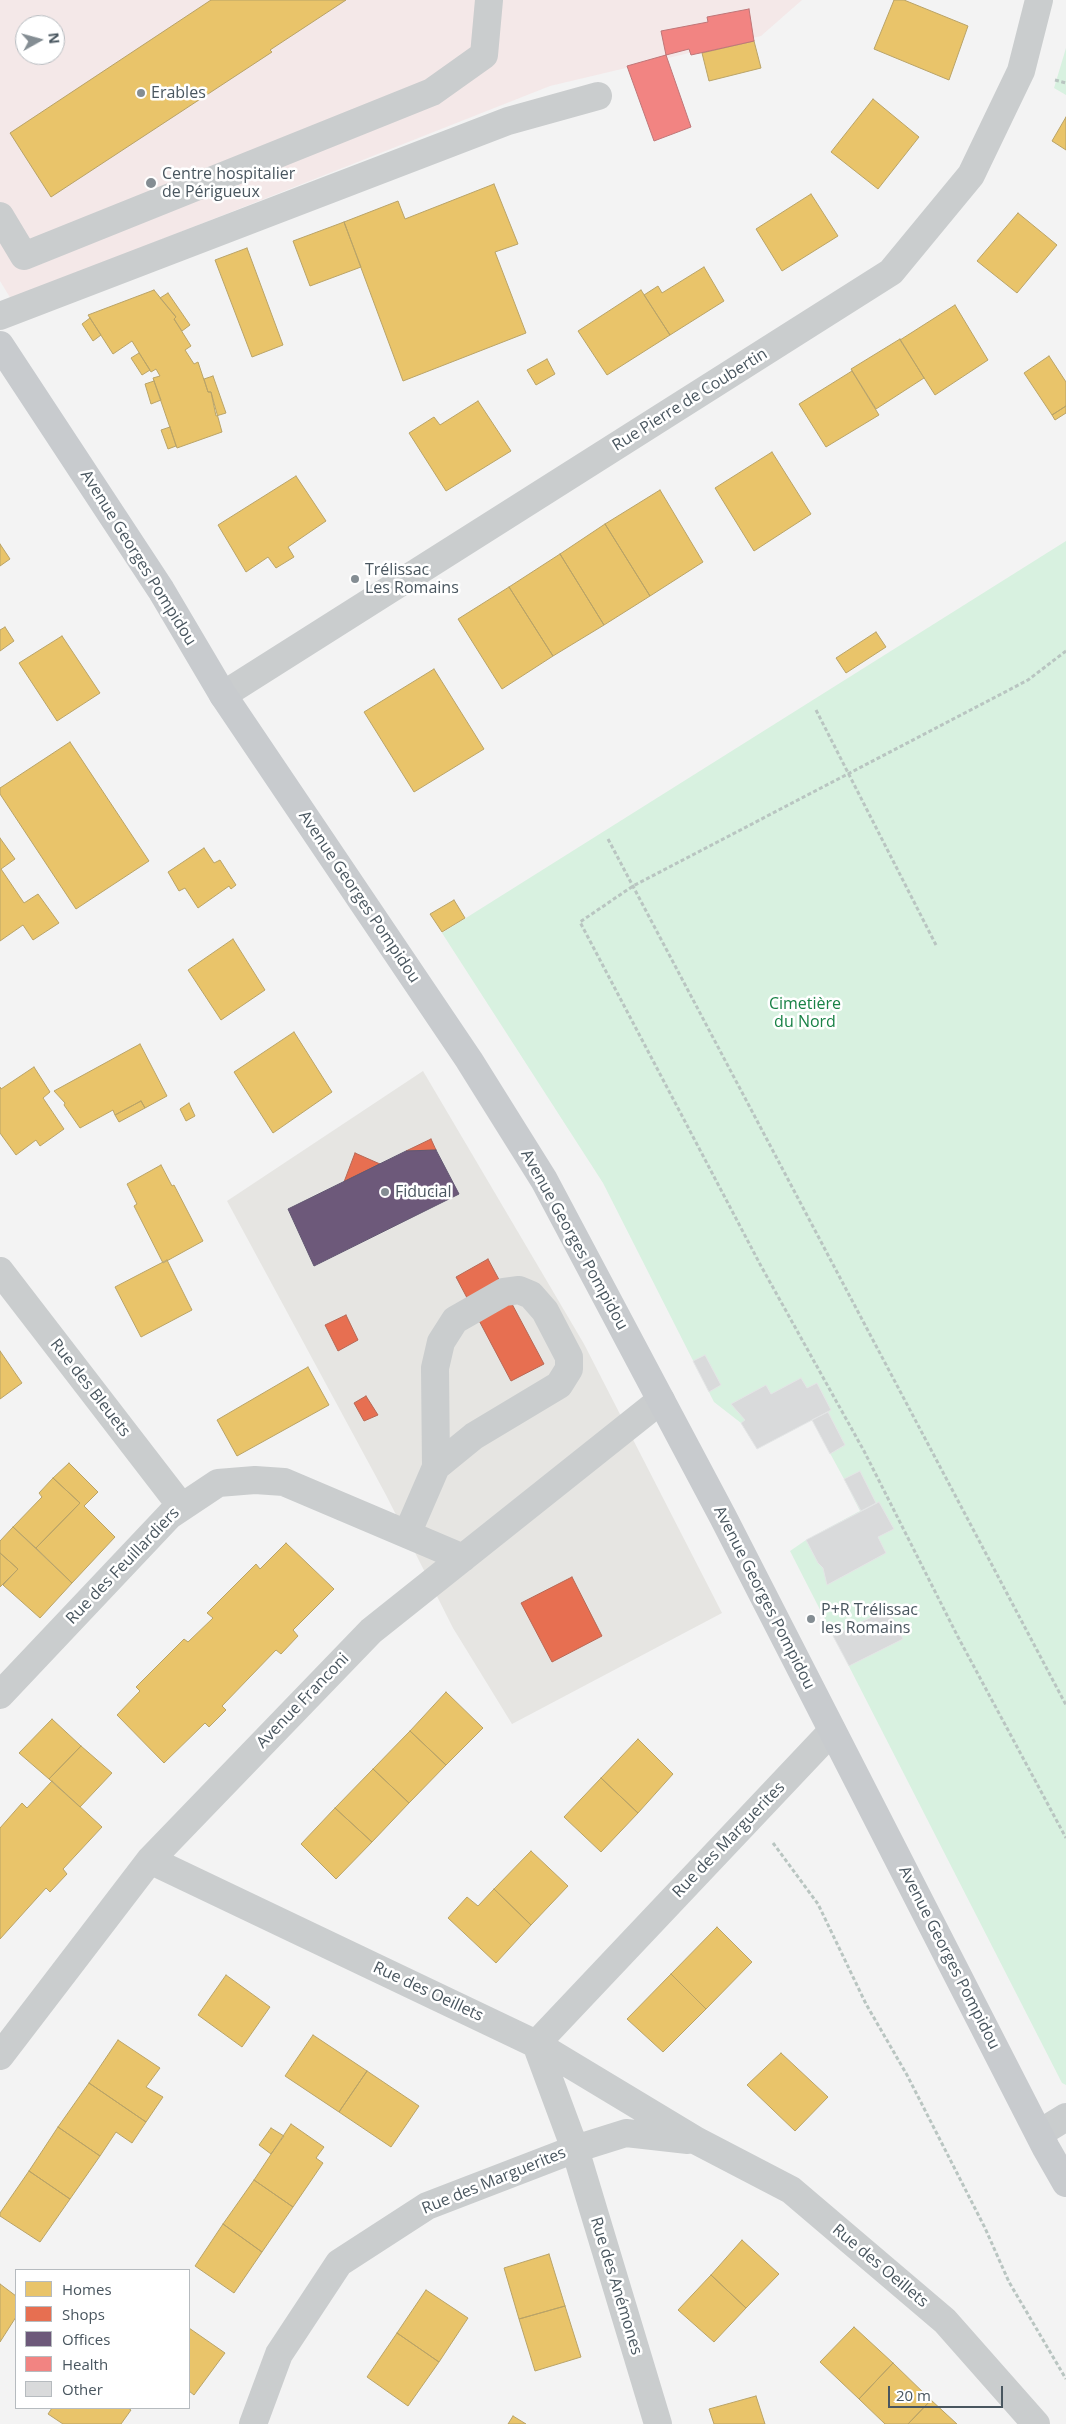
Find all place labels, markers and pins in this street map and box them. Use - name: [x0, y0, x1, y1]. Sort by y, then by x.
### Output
- place label: Erables: [151, 83, 206, 103]
- marker: Erables: [135, 87, 147, 99]
- place label: Centre hospitalier de Périgueux: [162, 164, 295, 202]
- marker: Centre hospitalier de Périgueux: [144, 176, 158, 190]
- place label: Trélissac Les Romains: [365, 560, 459, 598]
- marker: Trélissac Les Romains: [349, 573, 361, 585]
- place label: Fiducial: [395, 1182, 452, 1202]
- marker: Fiducial: [379, 1186, 391, 1198]
- place label: P+R Trélissac les Romains: [821, 1600, 918, 1638]
- marker: P+R Trélissac les Romains: [805, 1613, 817, 1625]

